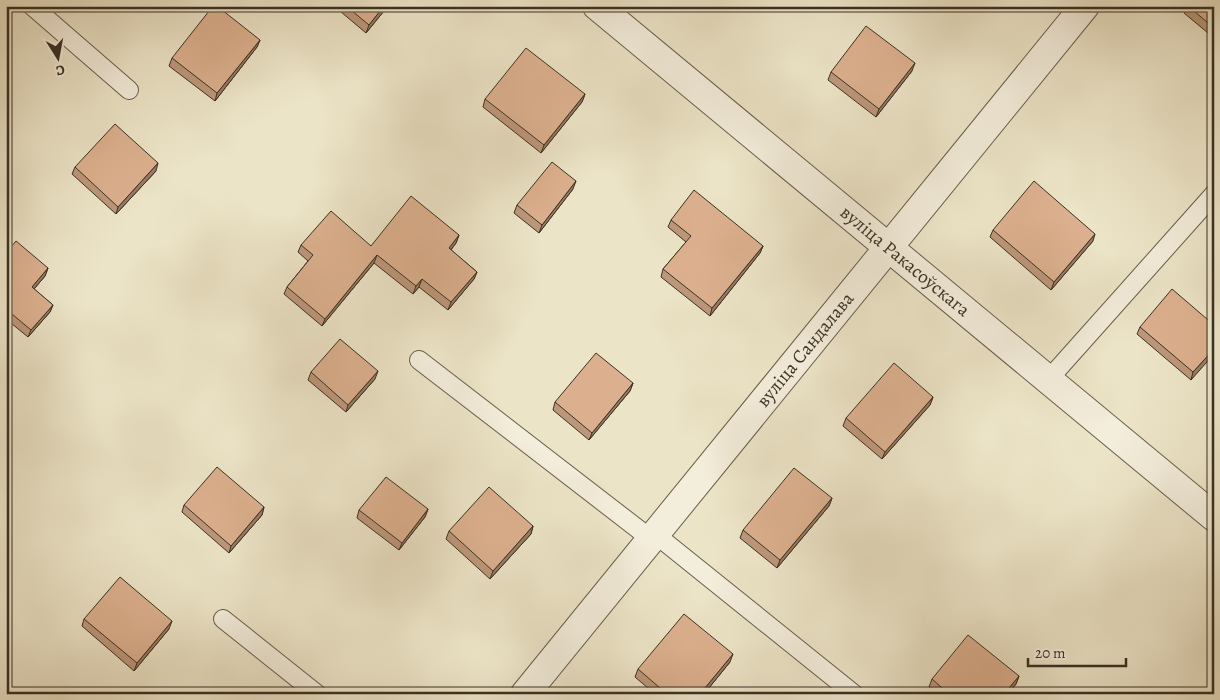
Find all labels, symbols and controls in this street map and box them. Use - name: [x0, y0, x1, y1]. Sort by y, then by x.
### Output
- north arrow: [32, 32, 82, 82]
- text: С: [54, 60, 66, 80]
- street label: вуліца Ракасоўскага: [835, 200, 976, 323]
- street label: вуліца Сандалава: [751, 286, 860, 413]
- scale bar: [1028, 635, 1125, 667]
- text: 20 m: [1035, 643, 1066, 663]

